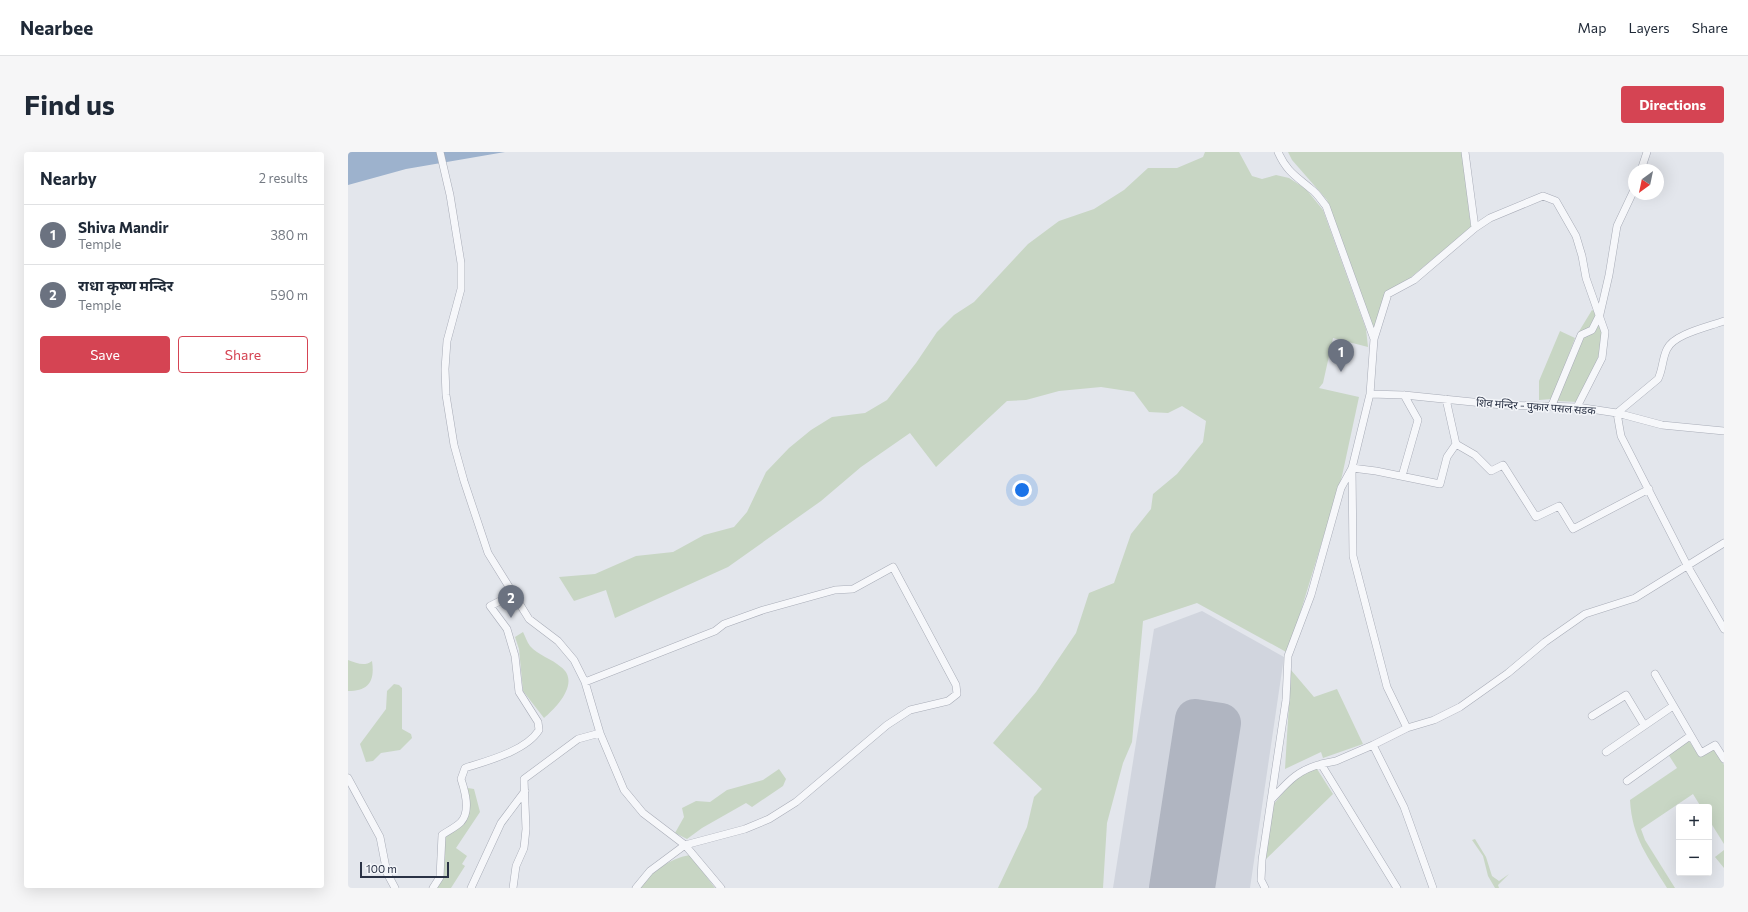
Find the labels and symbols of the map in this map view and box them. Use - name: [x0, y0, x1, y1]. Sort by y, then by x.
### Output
- north arrow: [1628, 164, 1664, 200]
- pin: 1: [1328, 339, 1354, 372]
- street label: शिव मन्दिर - पुकार पसल सडक: [1476, 395, 1597, 418]
- your location: [1012, 480, 1032, 500]
- pin: 2: [498, 585, 524, 618]
- scale bar: [360, 860, 449, 879]

